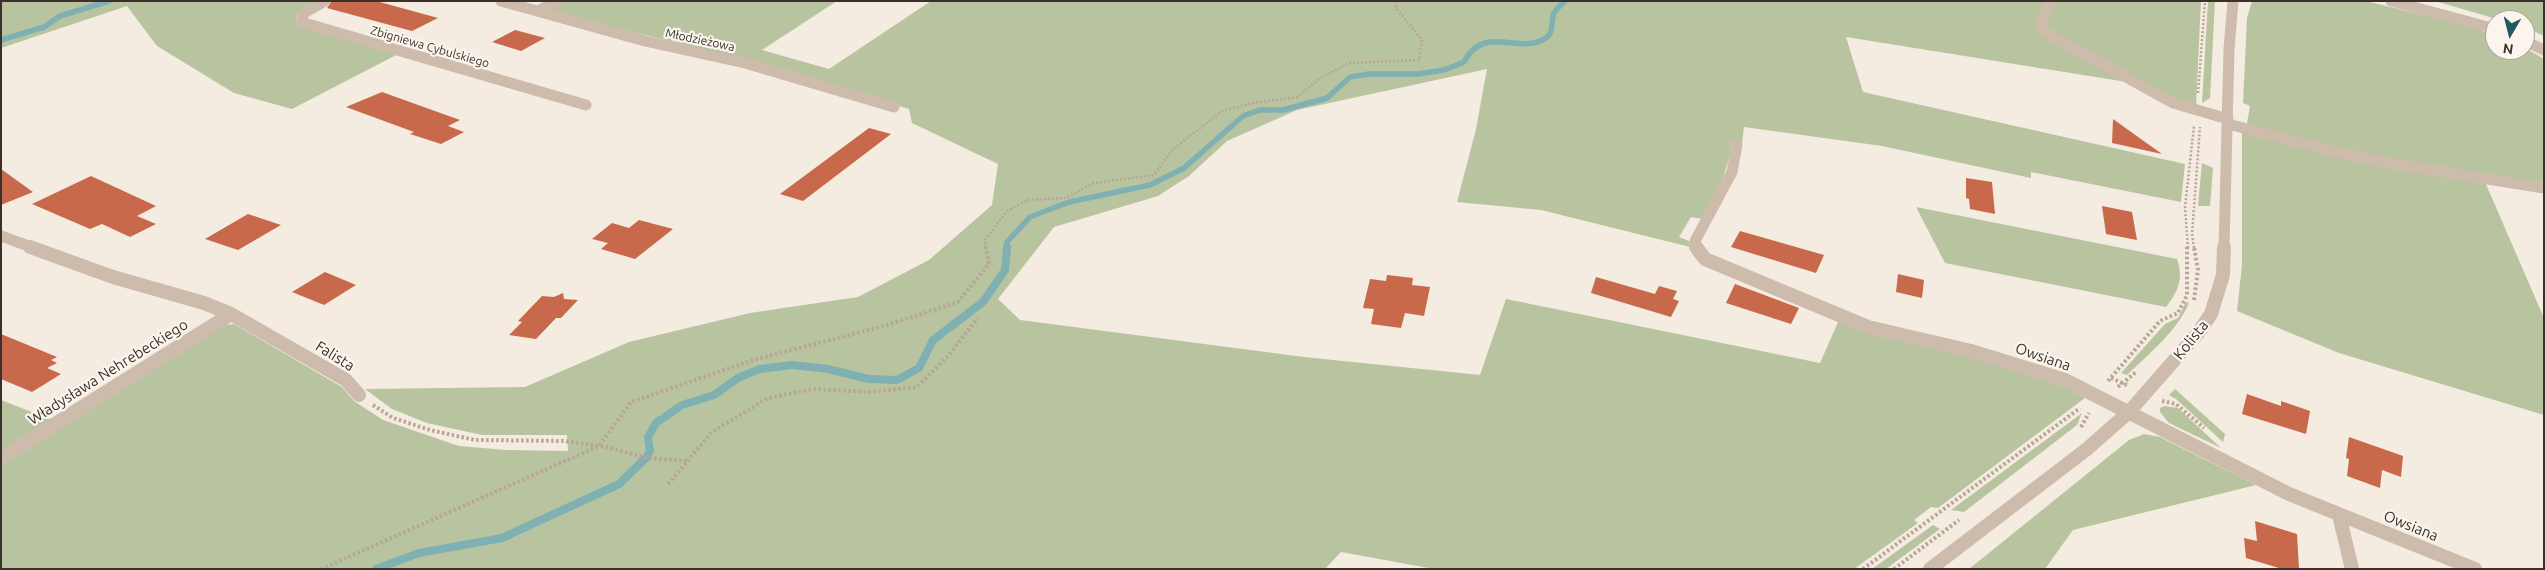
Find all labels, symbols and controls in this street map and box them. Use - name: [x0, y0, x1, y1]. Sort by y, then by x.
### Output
- north arrow: [2485, 10, 2535, 60]
- street label: Zbigniewa Cybulskiego: [369, 23, 491, 71]
- street label: Młodzieżowa: [664, 26, 736, 54]
- text: N: [2502, 40, 2514, 58]
- street label: Władysława Nehrebeckiego: [25, 315, 191, 429]
- street label: Kolista: [2170, 317, 2212, 363]
- street label: Falista: [312, 337, 358, 375]
- street label: Owsiana: [2013, 339, 2073, 375]
- street label: Owsiana: [2381, 507, 2441, 545]

